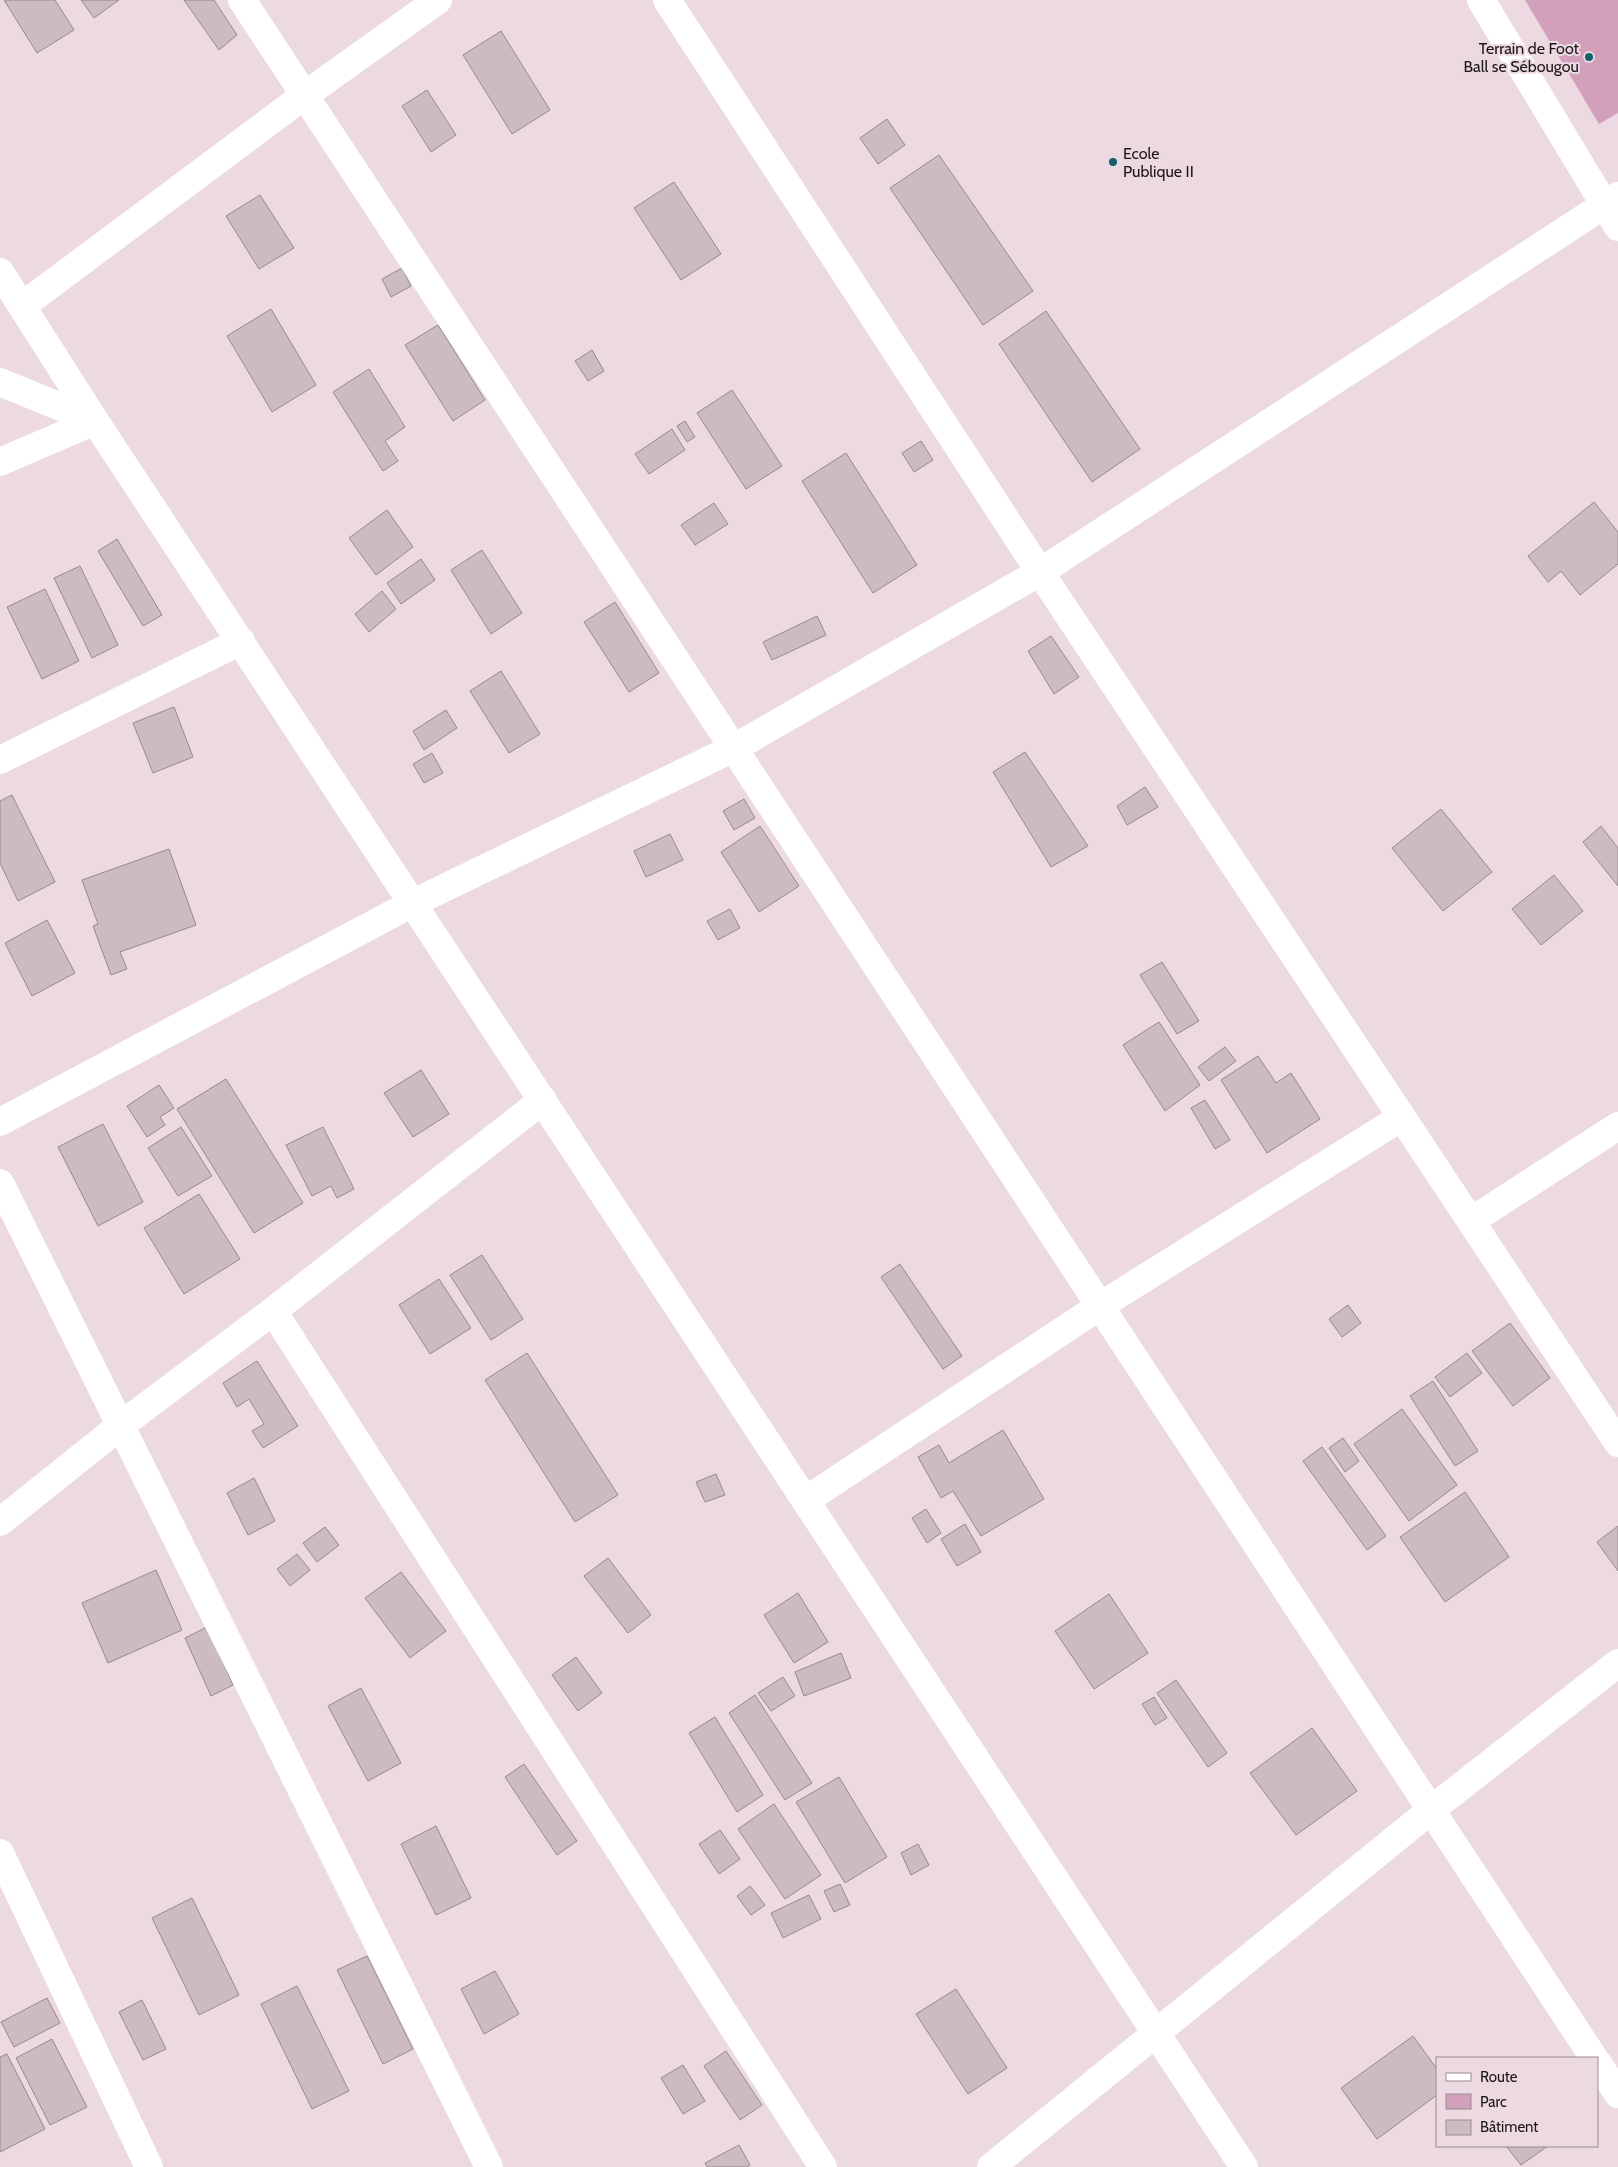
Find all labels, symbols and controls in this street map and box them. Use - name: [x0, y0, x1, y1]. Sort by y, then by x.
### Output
- place label: Terrain de Foot Ball se Sébougou: [1463, 39, 1580, 76]
- marker: Terrain de Foot Ball se Sébougou: [1583, 51, 1595, 63]
- place label: Ecole Publique II: [1123, 144, 1194, 181]
- marker: Ecole Publique II: [1107, 156, 1119, 168]
- legend: [1436, 2057, 1598, 2147]
- text: Route: [1480, 2068, 1518, 2086]
- text: Parc: [1480, 2093, 1507, 2111]
- text: Bâtiment: [1480, 2118, 1538, 2136]

